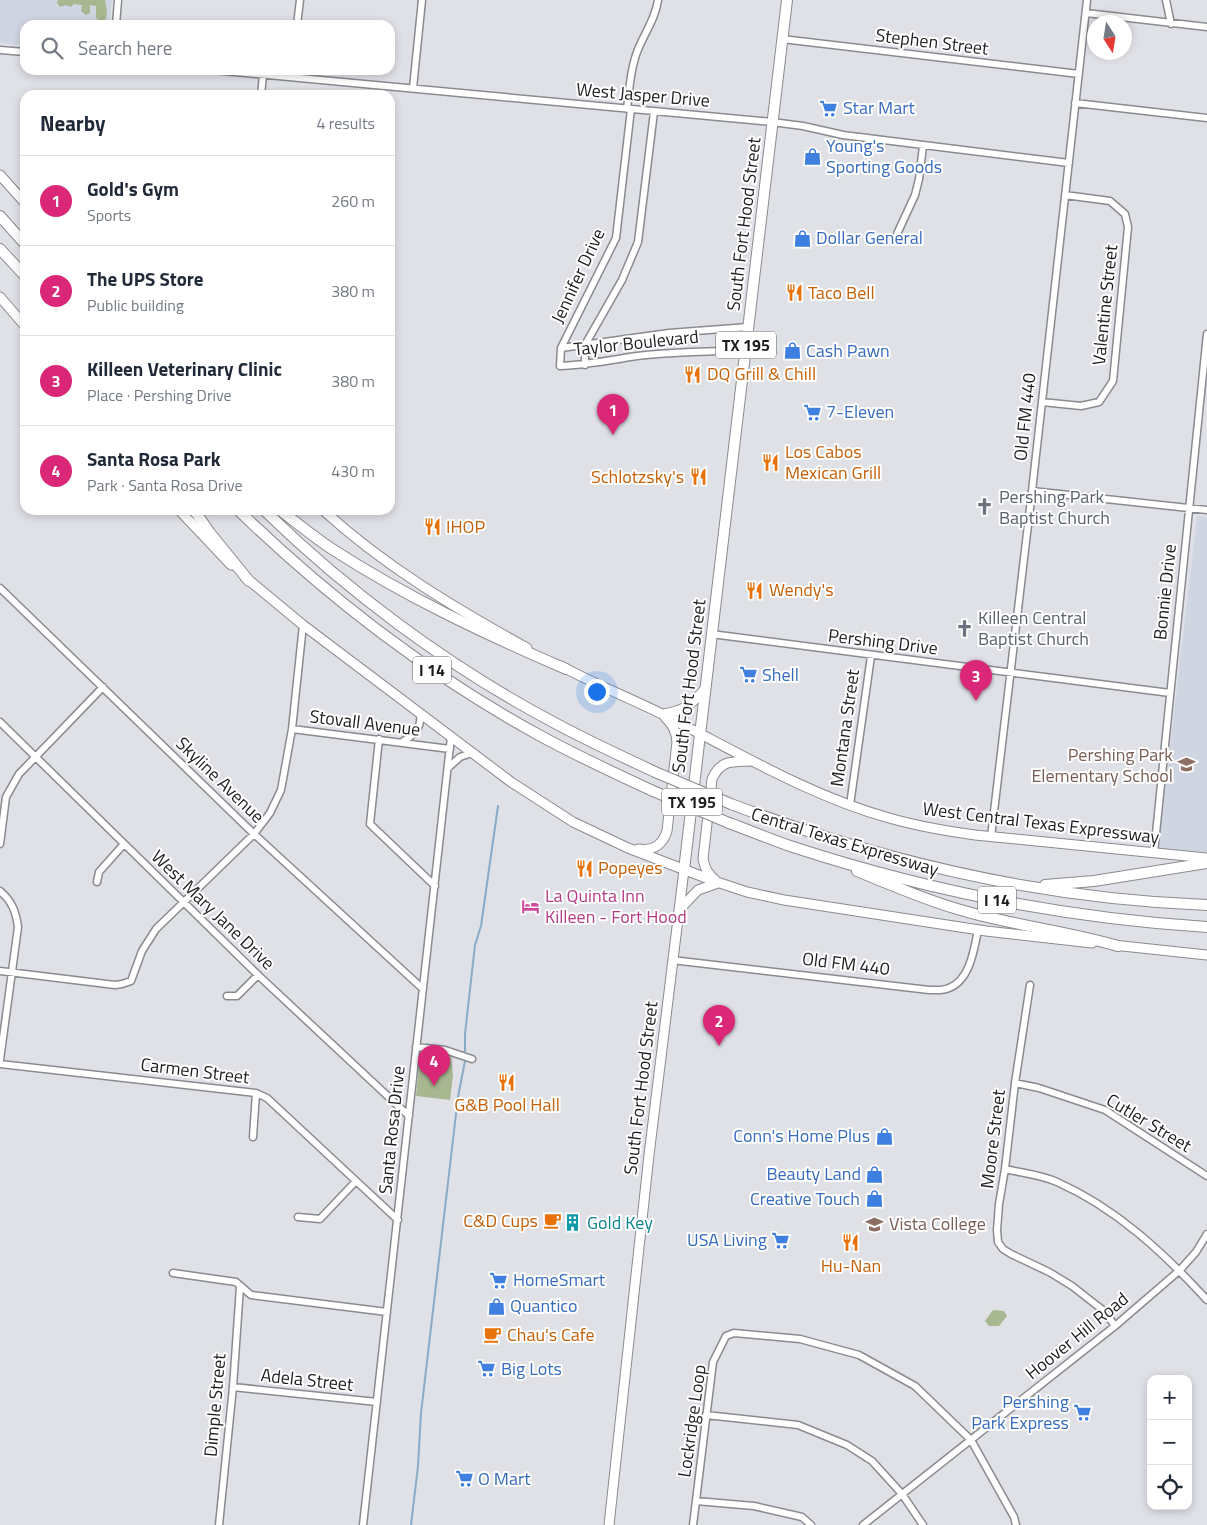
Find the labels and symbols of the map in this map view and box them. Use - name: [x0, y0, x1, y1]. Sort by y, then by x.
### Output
- north arrow: [1087, 15, 1132, 60]
- street label: Stephen Street: [874, 21, 991, 62]
- street label: West Jasper Drive: [575, 75, 711, 114]
- place label: Star Mart: [843, 94, 915, 121]
- supermarket icon: Star Mart: [819, 98, 839, 118]
- place label: Young's Sporting Goods: [826, 132, 942, 180]
- street label: South Fort Hood Street: [719, 135, 768, 312]
- shop icon: Young's Sporting Goods: [802, 146, 822, 166]
- street label: Jennifer Drive: [544, 224, 611, 328]
- place label: Dollar General: [816, 224, 923, 251]
- shop icon: Dollar General: [792, 228, 812, 248]
- street label: Valentine Street: [1085, 243, 1124, 367]
- place label: Taco Bell: [808, 279, 875, 306]
- restaurant icon: Taco Bell: [784, 283, 804, 303]
- street label: Taylor Boulevard: [572, 323, 700, 362]
- road number: TX 195: [716, 332, 776, 358]
- place label: Cash Pawn: [806, 337, 890, 364]
- shop icon: Cash Pawn: [782, 341, 802, 361]
- place label: DQ Grill & Chill: [707, 360, 816, 387]
- restaurant icon: DQ Grill & Chill: [683, 364, 703, 384]
- street label: Old FM 440: [1006, 372, 1043, 462]
- pin: 1: [597, 394, 629, 435]
- place label: 7-Eleven: [826, 398, 894, 425]
- supermarket icon: 7-Eleven: [802, 402, 822, 422]
- place label: Los Cabos Mexican Grill: [785, 438, 881, 486]
- restaurant icon: Los Cabos Mexican Grill: [761, 452, 781, 472]
- place label: Schlotzsky's: [591, 463, 684, 490]
- restaurant icon: Schlotzsky's: [688, 467, 708, 487]
- place label: Pershing Park Baptist Church: [999, 483, 1110, 531]
- church icon: Pershing Park Baptist Church: [975, 497, 995, 517]
- place label: IHOP: [446, 513, 485, 540]
- restaurant icon: IHOP: [422, 517, 442, 537]
- street label: Bonnie Drive: [1146, 543, 1183, 641]
- place label: Wendy's: [769, 576, 834, 603]
- restaurant icon: Wendy's: [745, 580, 765, 600]
- street label: South Fort Hood Street: [664, 597, 713, 774]
- place label: Killeen Central Baptist Church: [978, 604, 1089, 652]
- church icon: Killeen Central Baptist Church: [954, 618, 974, 638]
- street label: Pershing Drive: [827, 621, 939, 662]
- road number: I 14: [413, 656, 451, 684]
- pin: 3: [960, 660, 992, 701]
- place label: Shell: [762, 661, 799, 688]
- supermarket icon: Shell: [738, 665, 758, 685]
- street label: Montana Street: [823, 667, 866, 788]
- your location: [584, 679, 610, 705]
- street label: Stovall Avenue: [308, 702, 422, 743]
- street label: Skyline Avenue: [170, 730, 271, 829]
- place label: Pershing Park Elementary School: [1031, 741, 1173, 789]
- school or university icon: Pershing Park Elementary School: [1177, 755, 1197, 775]
- road number: TX 195: [662, 789, 722, 816]
- street label: West Central Texas Expressway: [921, 795, 1161, 850]
- street label: Central Texas Expressway: [748, 800, 943, 883]
- street label: West Mary Jane Drive: [145, 843, 281, 976]
- place label: Popeyes: [598, 854, 663, 881]
- restaurant icon: Popeyes: [574, 858, 594, 878]
- place label: La Quinta Inn Killeen - Fort Hood: [545, 882, 687, 930]
- road number: I 14: [978, 886, 1016, 914]
- hotel icon: La Quinta Inn Killeen - Fort Hood: [521, 896, 541, 916]
- street label: Old FM 440: [801, 945, 892, 982]
- street label: South Fort Hood Street: [616, 999, 665, 1176]
- pin: 2: [703, 1005, 735, 1046]
- pin: 4: [418, 1045, 450, 1086]
- street label: Carmen Street: [139, 1050, 252, 1091]
- street label: Santa Rosa Drive: [371, 1064, 412, 1195]
- restaurant icon: G&B Pool Hall: [497, 1072, 517, 1092]
- street label: Cutler Street: [1101, 1086, 1198, 1159]
- street label: Moore Street: [973, 1087, 1012, 1190]
- place label: G&B Pool Hall: [454, 1091, 560, 1118]
- place label: Conn's Home Plus: [733, 1122, 870, 1149]
- shop icon: Conn's Home Plus: [874, 1126, 894, 1146]
- place label: Beauty Land: [766, 1160, 861, 1187]
- shop icon: Beauty Land: [865, 1164, 885, 1184]
- place label: Creative Touch: [750, 1185, 860, 1212]
- shop icon: Creative Touch: [864, 1189, 884, 1209]
- place label: C&D Cups: [463, 1207, 538, 1234]
- place label: Gold Key: [587, 1209, 653, 1236]
- place label: Vista College: [889, 1210, 986, 1237]
- cafe icon: C&D Cups: [542, 1211, 562, 1231]
- building icon: Gold Key: [563, 1213, 583, 1233]
- school or university icon: Vista College: [865, 1214, 885, 1234]
- place label: USA Living: [687, 1226, 767, 1253]
- supermarket icon: USA Living: [771, 1230, 791, 1250]
- restaurant icon: Hu-Nan: [841, 1233, 861, 1253]
- place label: Hu-Nan: [821, 1252, 881, 1279]
- place label: HomeSmart: [513, 1266, 606, 1293]
- supermarket icon: HomeSmart: [489, 1270, 509, 1290]
- street label: Hoover Hill Road: [1019, 1285, 1134, 1386]
- place label: Quantico: [510, 1292, 578, 1319]
- shop icon: Quantico: [486, 1296, 506, 1316]
- place label: Chau's Cafe: [507, 1321, 595, 1348]
- cafe icon: Chau's Cafe: [483, 1325, 503, 1345]
- street label: Dimple Street: [197, 1351, 233, 1458]
- place label: Big Lots: [501, 1355, 562, 1382]
- supermarket icon: Big Lots: [477, 1359, 497, 1379]
- street label: Adela Street: [260, 1361, 355, 1398]
- street label: Lockridge Loop: [670, 1363, 713, 1479]
- place label: Pershing Park Express: [971, 1388, 1069, 1436]
- supermarket icon: Pershing Park Express: [1073, 1402, 1093, 1422]
- place label: O Mart: [478, 1465, 531, 1492]
- supermarket icon: O Mart: [454, 1469, 474, 1489]

